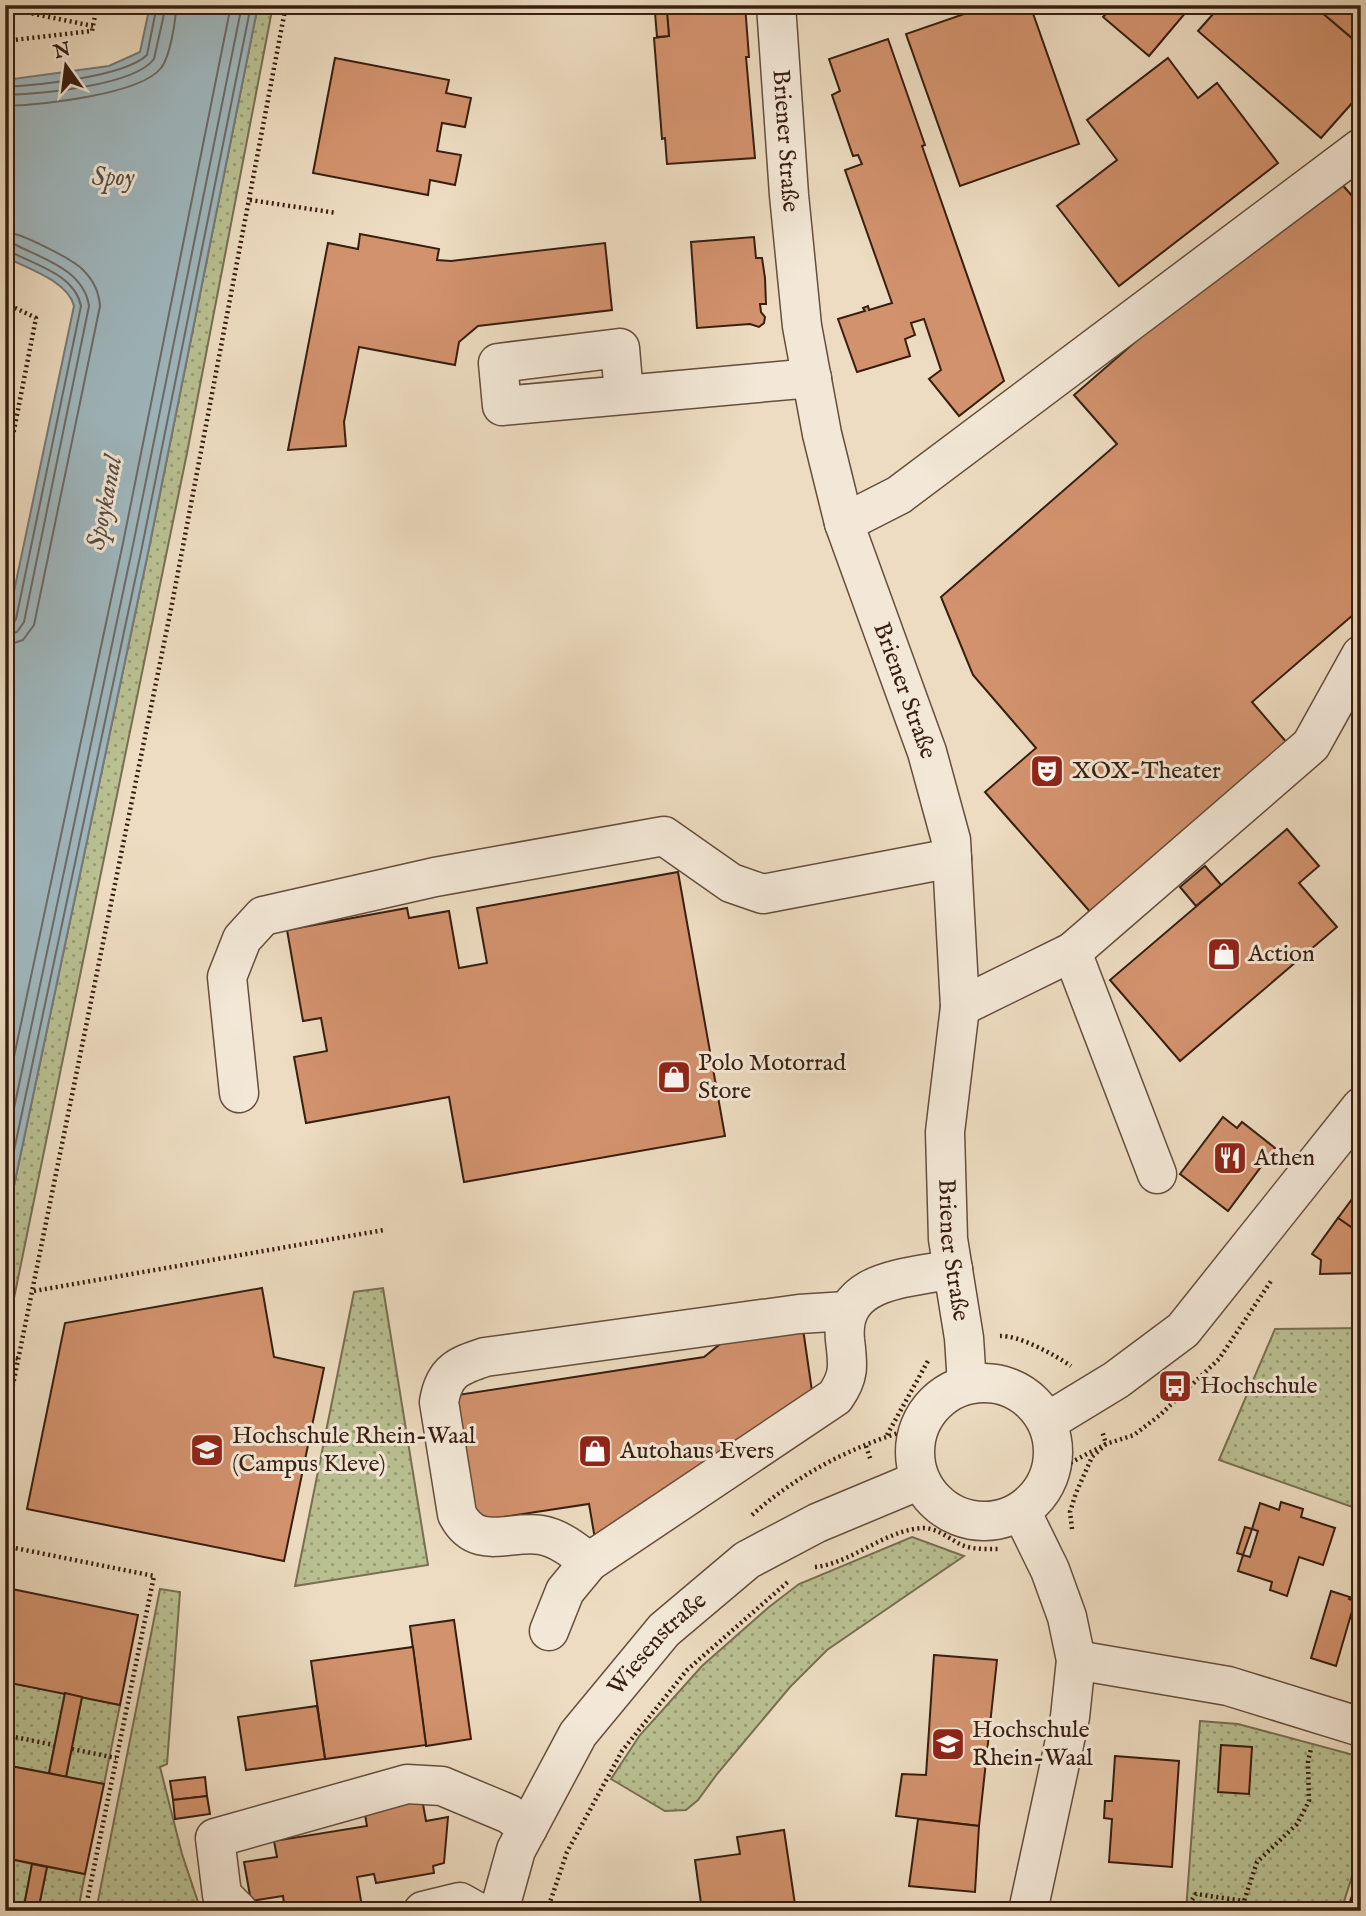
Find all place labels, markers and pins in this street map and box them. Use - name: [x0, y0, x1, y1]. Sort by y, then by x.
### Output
- theatre icon: XOX-Theater: [1028, 752, 1066, 790]
- place label: XOX-Theater: [1072, 756, 1221, 787]
- shop icon: Action: [1205, 935, 1243, 973]
- place label: Action: [1247, 939, 1315, 970]
- place label: Polo Motorrad Store: [698, 1048, 846, 1107]
- shop icon: Polo Motorrad Store: [655, 1058, 693, 1096]
- restaurant icon: Athen: [1211, 1139, 1249, 1177]
- place label: Athen: [1253, 1143, 1315, 1174]
- bus stop icon: Hochschule: [1156, 1367, 1194, 1405]
- place label: Hochschule: [1200, 1371, 1318, 1402]
- place label: Hochschule Rhein-Waal (Campus Kleve): [232, 1421, 476, 1480]
- school or university icon: Hochschule Rhein-Waal (Campus Kleve): [188, 1431, 226, 1469]
- shop icon: Autohaus Evers: [576, 1432, 614, 1470]
- place label: Autohaus Evers: [619, 1436, 774, 1467]
- place label: Hochschule Rhein-Waal: [972, 1715, 1093, 1774]
- school or university icon: Hochschule Rhein-Waal: [929, 1725, 967, 1763]

